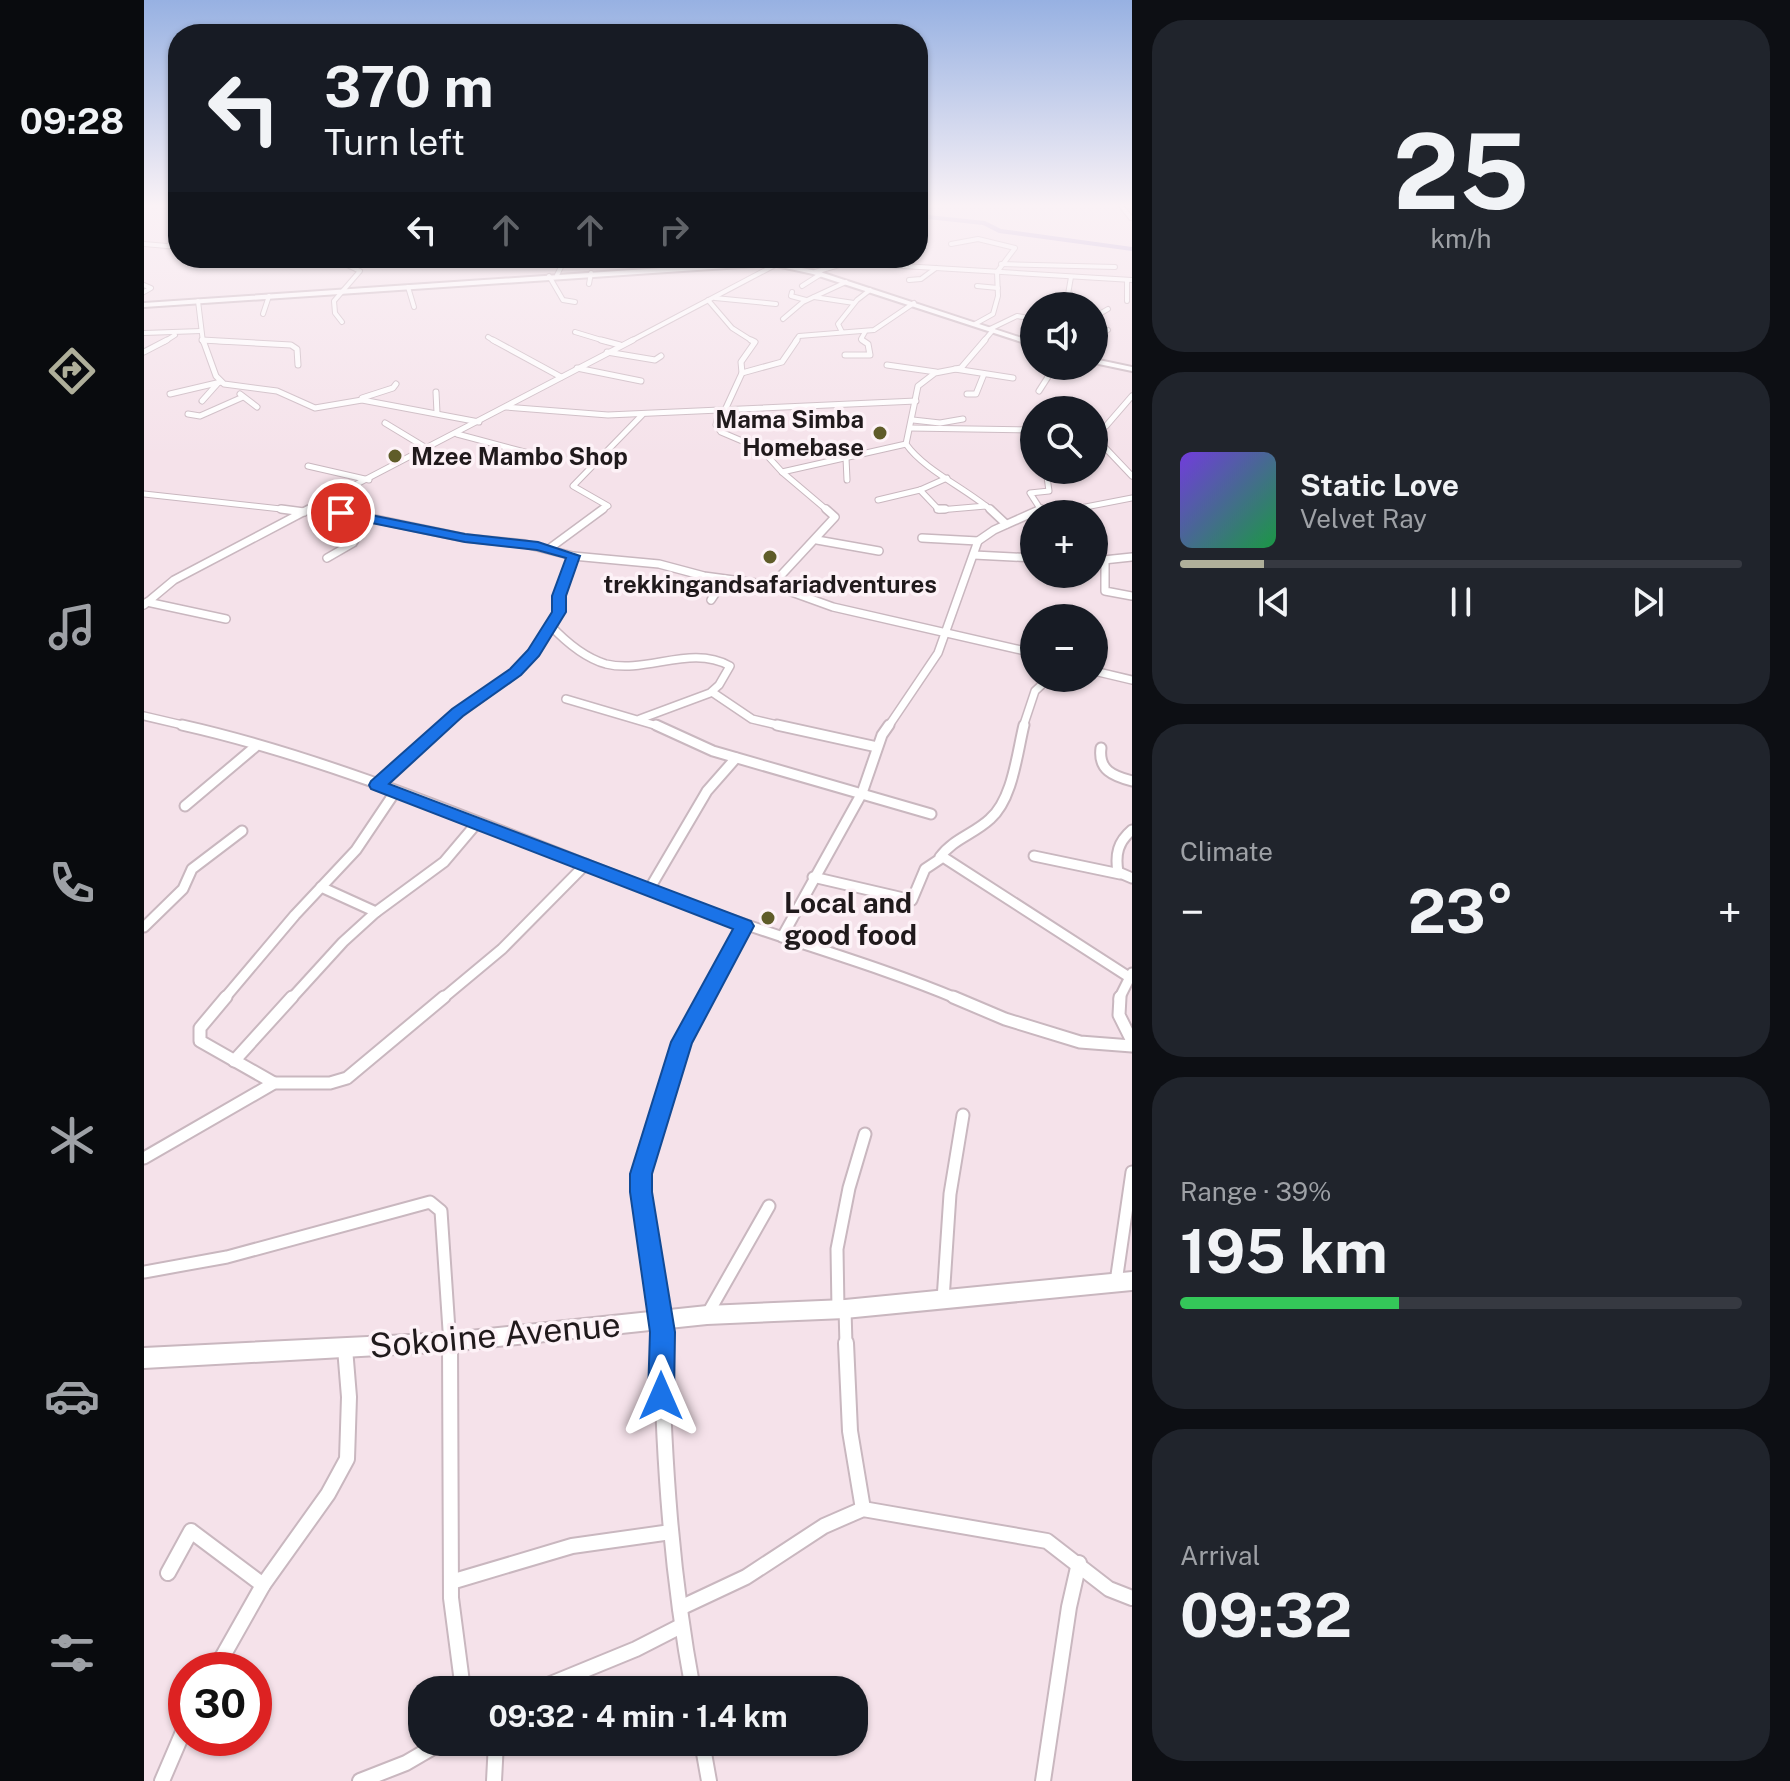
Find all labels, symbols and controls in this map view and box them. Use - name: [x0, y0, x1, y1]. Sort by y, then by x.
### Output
- text: 370 m: [324, 54, 494, 120]
- icon: left: [192, 56, 296, 160]
- text: 09:28: [20, 100, 124, 142]
- text: 25: [1393, 110, 1529, 232]
- text: Turn left: [324, 121, 465, 163]
- icon: left: [400, 208, 444, 252]
- icon: ahead: [484, 208, 528, 252]
- icon: ahead: [568, 208, 612, 252]
- icon: right: [652, 208, 696, 252]
- text: km/h: [1430, 223, 1492, 254]
- map controls: [1020, 292, 1108, 692]
- button: sound: [1020, 292, 1108, 380]
- icon: directions: [44, 343, 100, 399]
- button: search: [1020, 396, 1108, 484]
- place label: Mama Simba Homebase: [715, 405, 864, 461]
- marker: Mama Simba Homebase: [871, 424, 889, 442]
- place label: Mzee Mambo Shop: [411, 442, 628, 470]
- marker: Mzee Mambo Shop: [386, 447, 404, 465]
- text: Static Love: [1300, 467, 1459, 503]
- pin: [307, 479, 375, 547]
- icon: arrive: [319, 491, 363, 535]
- button: +: [1020, 500, 1108, 588]
- text: Velvet Ray: [1300, 503, 1427, 534]
- marker: trekkingandsafariadventures: [761, 548, 779, 566]
- place label: trekkingandsafariadventures: [603, 570, 937, 598]
- icon: previous: [1252, 580, 1296, 624]
- icon: pause: [1439, 580, 1483, 624]
- icon: next: [1626, 580, 1670, 624]
- icon: music: [44, 599, 100, 655]
- button: −: [1020, 604, 1108, 692]
- text: Climate: [1180, 836, 1273, 867]
- icon: phone: [44, 855, 100, 911]
- text: 23°: [1408, 876, 1514, 947]
- place label: Local and good food: [784, 886, 917, 951]
- text: −: [1180, 886, 1204, 938]
- text: +: [1718, 886, 1742, 938]
- marker: Local and good food: [759, 909, 777, 927]
- icon: climate: [44, 1112, 100, 1168]
- text: Range · 39%: [1180, 1176, 1331, 1207]
- text: 195 km: [1180, 1216, 1388, 1287]
- street label: Sokoine Avenue: [368, 1304, 622, 1366]
- position arrow: [619, 1354, 703, 1438]
- icon: car: [44, 1368, 100, 1424]
- text: Arrival: [1180, 1540, 1260, 1571]
- text: 09:32: [1180, 1580, 1352, 1651]
- icon: filters: [44, 1625, 100, 1681]
- speed limit sign: 30: [168, 1652, 272, 1756]
- text: 09:32 · 4 min · 1.4 km: [488, 1698, 788, 1734]

